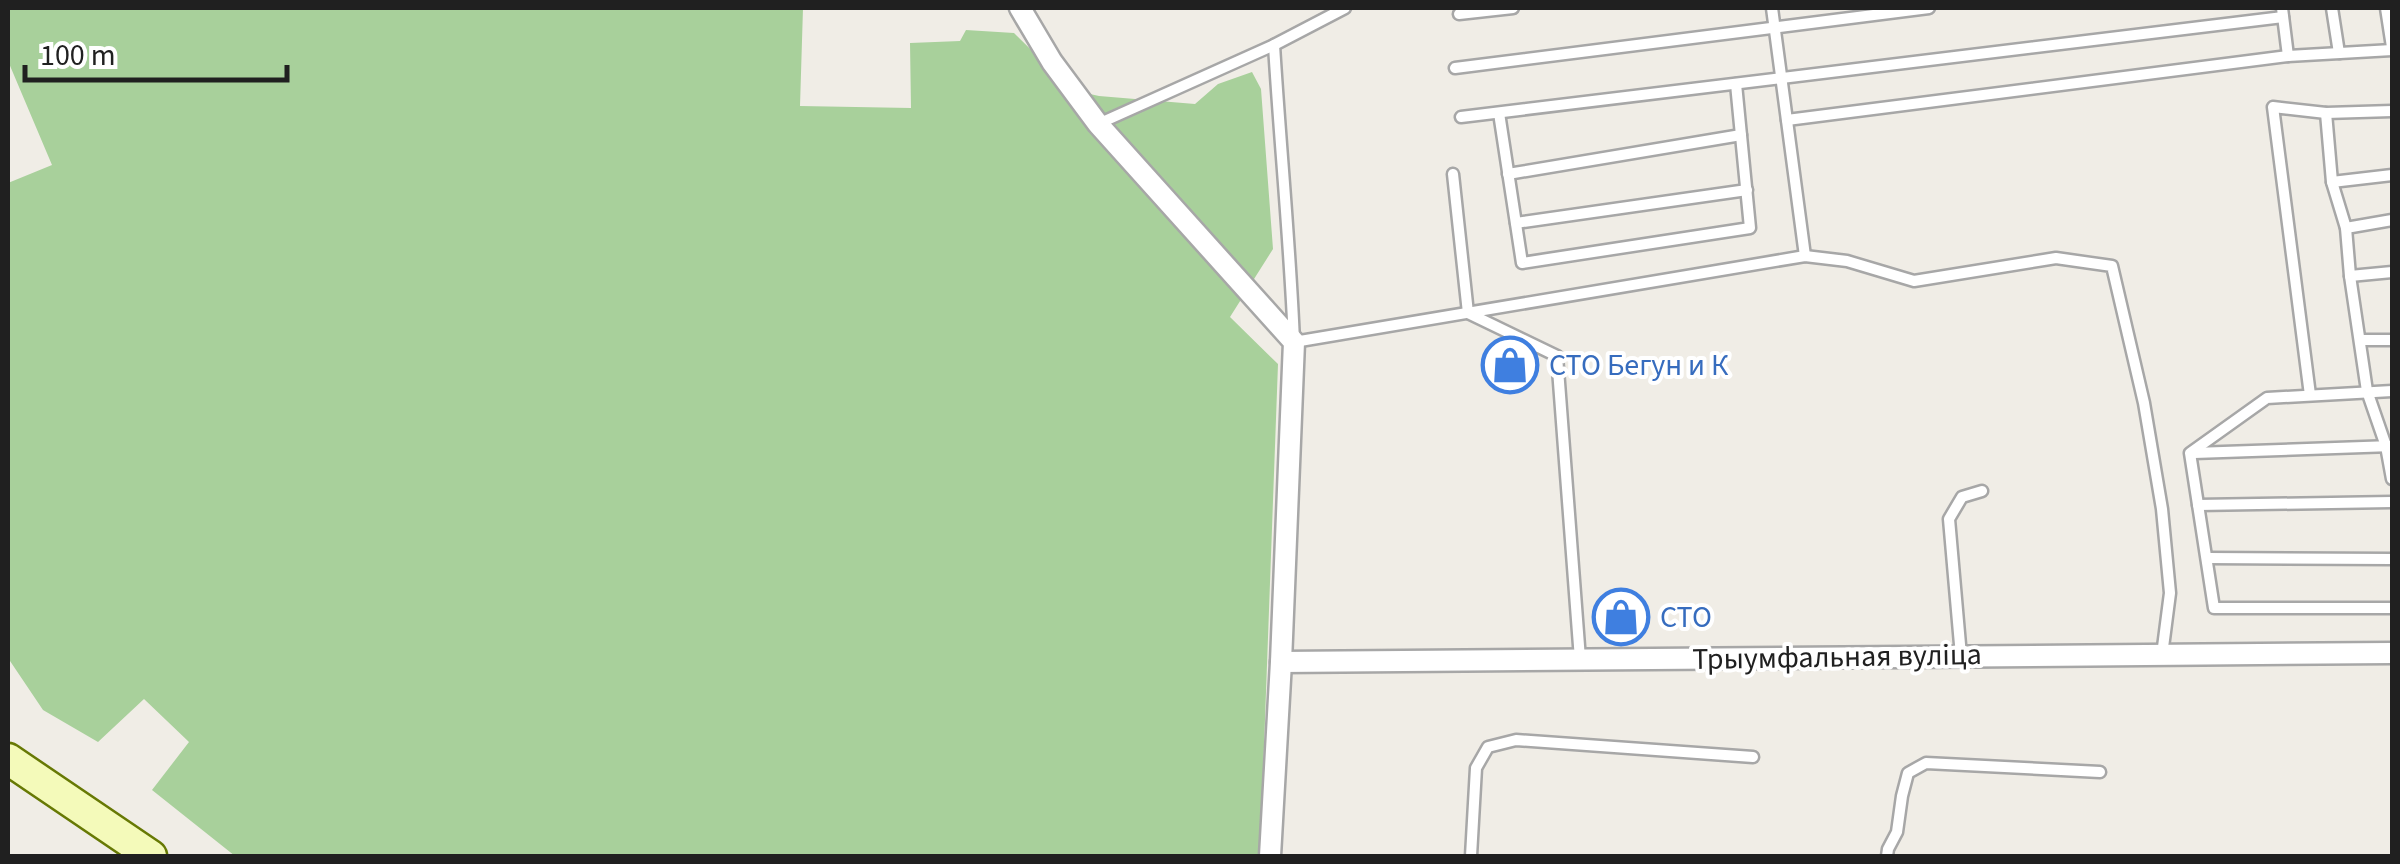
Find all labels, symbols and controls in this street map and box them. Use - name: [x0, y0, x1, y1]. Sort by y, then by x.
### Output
- scale bar: [25, 20, 288, 82]
- text: 100 m: [40, 34, 116, 77]
- shop icon: СТО Бегун и К: [1480, 335, 1540, 395]
- place label: СТО Бегун и К: [1549, 344, 1729, 387]
- shop icon: СТО: [1591, 587, 1651, 647]
- place label: СТО: [1660, 596, 1712, 639]
- street label: Трыумфальная вуліца: [1692, 633, 1982, 681]

